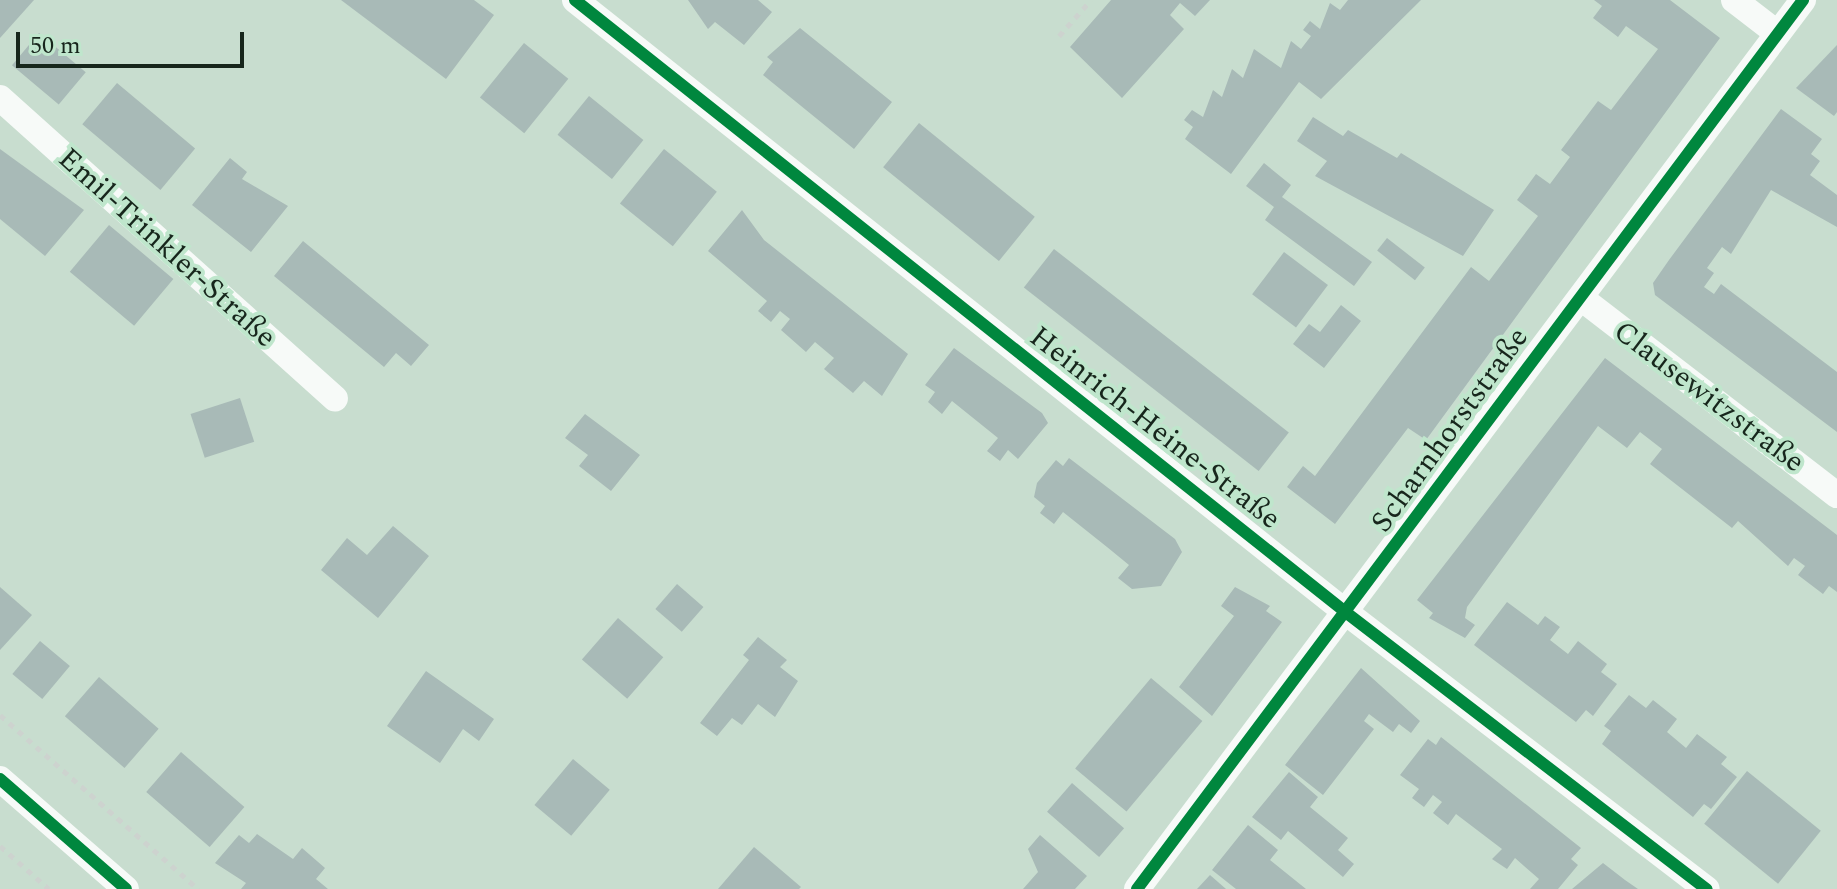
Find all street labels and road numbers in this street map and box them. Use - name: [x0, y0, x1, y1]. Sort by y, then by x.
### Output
- street label: Emil-Trinkler-Straße: [51, 141, 283, 355]
- street label: Clausewitzstraße: [1606, 314, 1812, 480]
- street label: Heinrich-Heine-Straße: [1022, 319, 1288, 537]
- street label: Scharnhorststraße: [1364, 321, 1536, 539]

